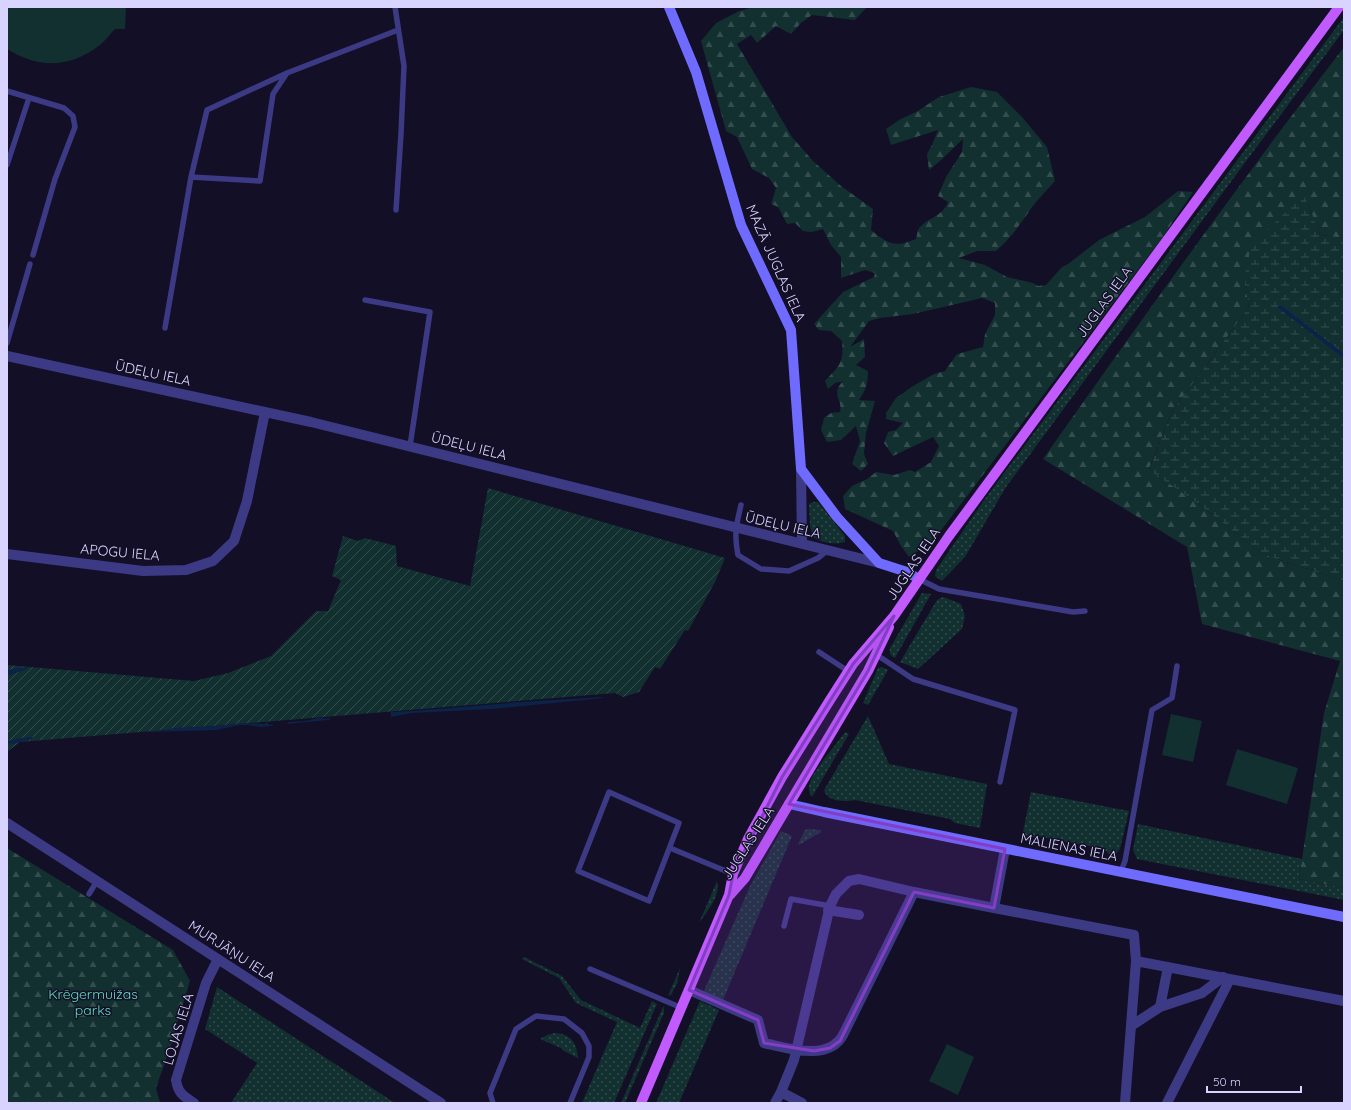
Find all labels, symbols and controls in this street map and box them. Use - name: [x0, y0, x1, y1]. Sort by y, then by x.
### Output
- street label: MAZĀ JUGLAS IELA: [742, 202, 810, 324]
- street label: JUGLAS IELA: [1072, 263, 1136, 341]
- street label: ŪDEĻU IELA: [113, 356, 193, 390]
- street label: ŪDEĻU IELA: [429, 428, 509, 464]
- street label: ŪDEĻU IELA: [743, 508, 823, 542]
- street label: JUGLAS IELA: [882, 524, 944, 604]
- street label: APOGU IELA: [80, 540, 160, 564]
- street label: JUGLAS IELA: [718, 803, 778, 883]
- street label: MALIENAS IELA: [1019, 829, 1119, 865]
- street label: MURJĀŅU IELA: [185, 916, 279, 986]
- park label: Krēgermuižas parks: [48, 985, 138, 1019]
- street label: LOJAS IELA: [159, 991, 197, 1067]
- scale bar: [1207, 1068, 1301, 1094]
- text: 50 m: [1213, 1074, 1241, 1089]

